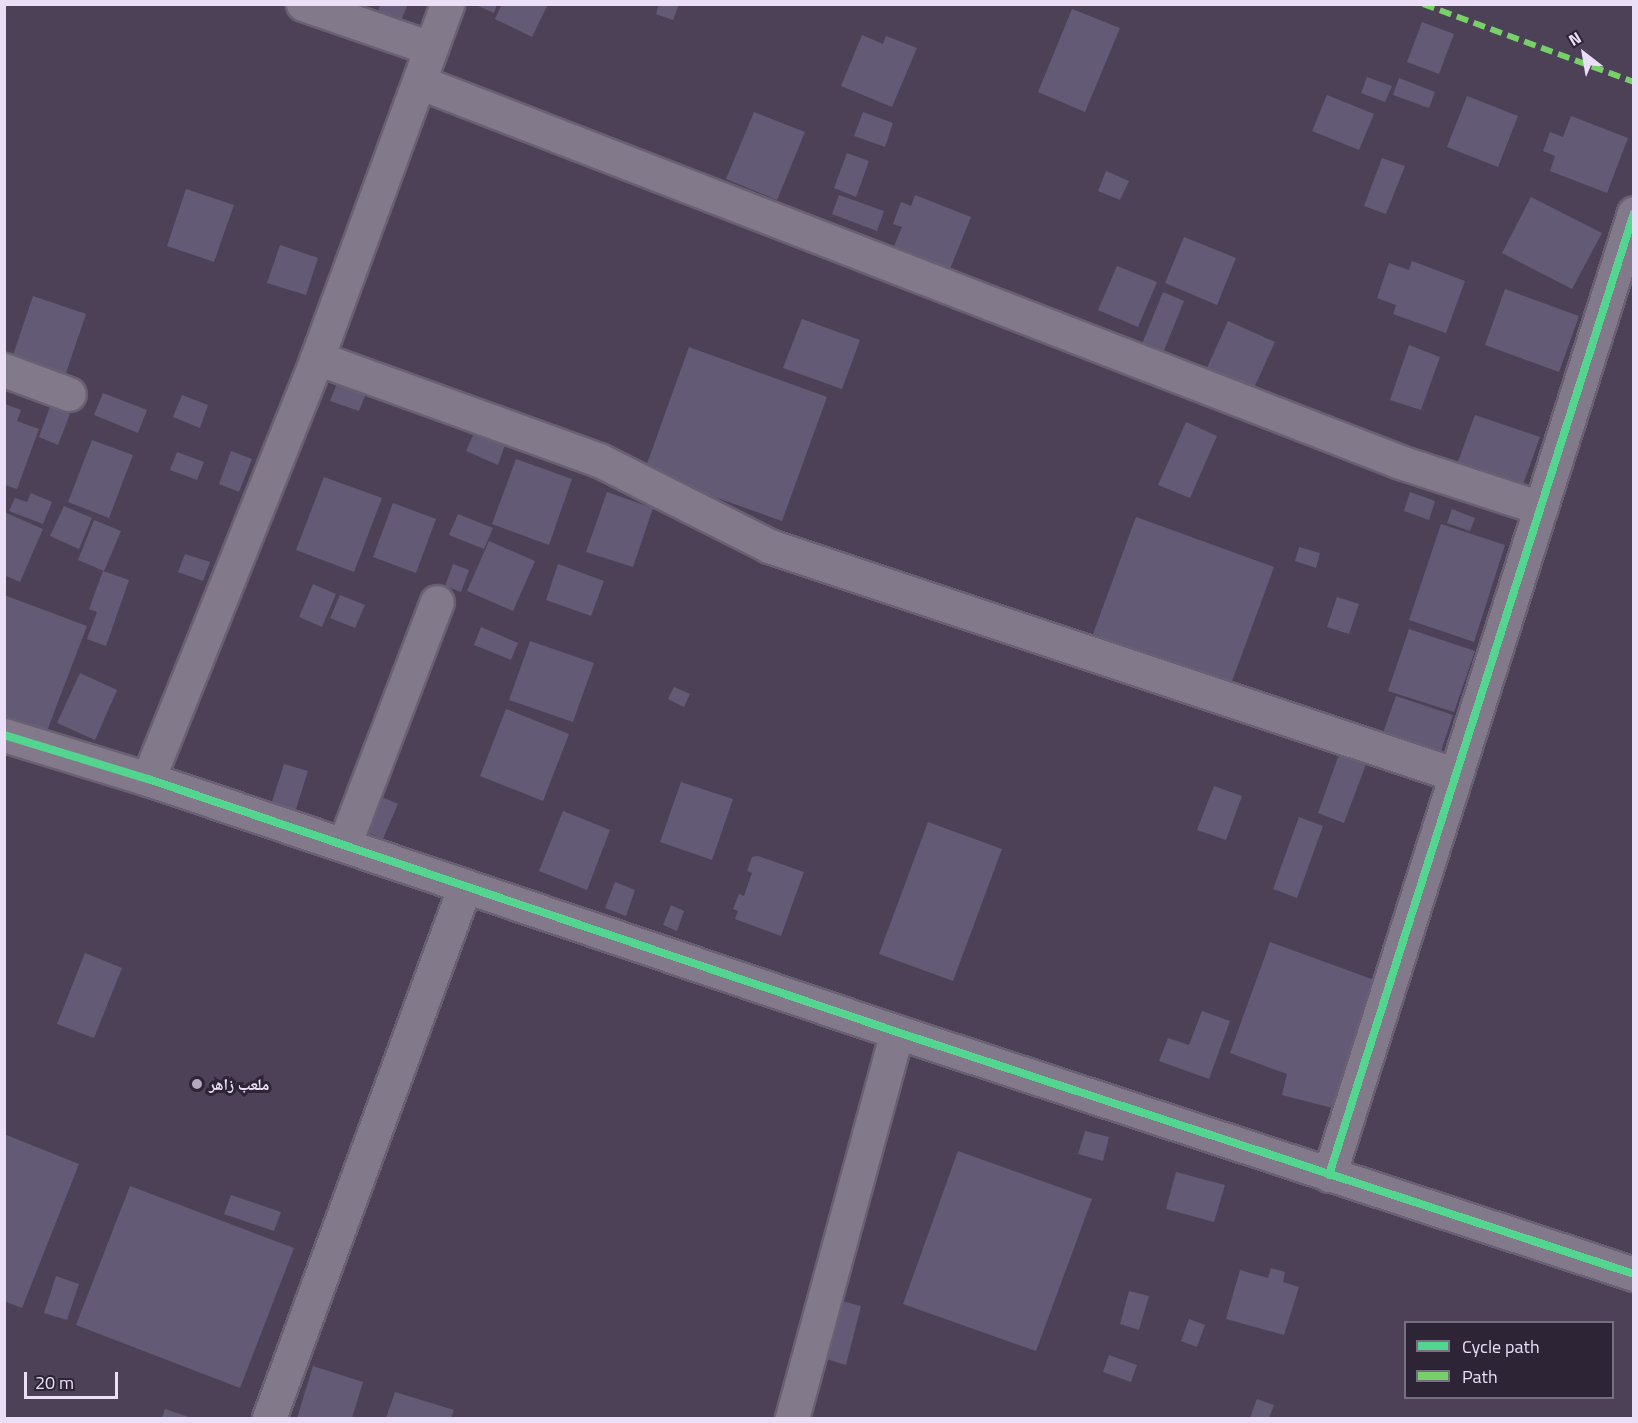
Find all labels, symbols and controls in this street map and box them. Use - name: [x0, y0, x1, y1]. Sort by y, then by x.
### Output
- north arrow: [1554, 24, 1614, 84]
- text: N: [1564, 25, 1586, 52]
- place label: ملعب زاهر: [209, 1074, 269, 1094]
- marker: ملعب زاهر: [190, 1077, 204, 1091]
- legend: [1404, 1321, 1614, 1399]
- text: Cycle path: [1462, 1333, 1540, 1360]
- scale bar: [27, 1360, 122, 1398]
- text: Path: [1462, 1363, 1498, 1390]
- text: 20 m: [35, 1369, 74, 1396]

